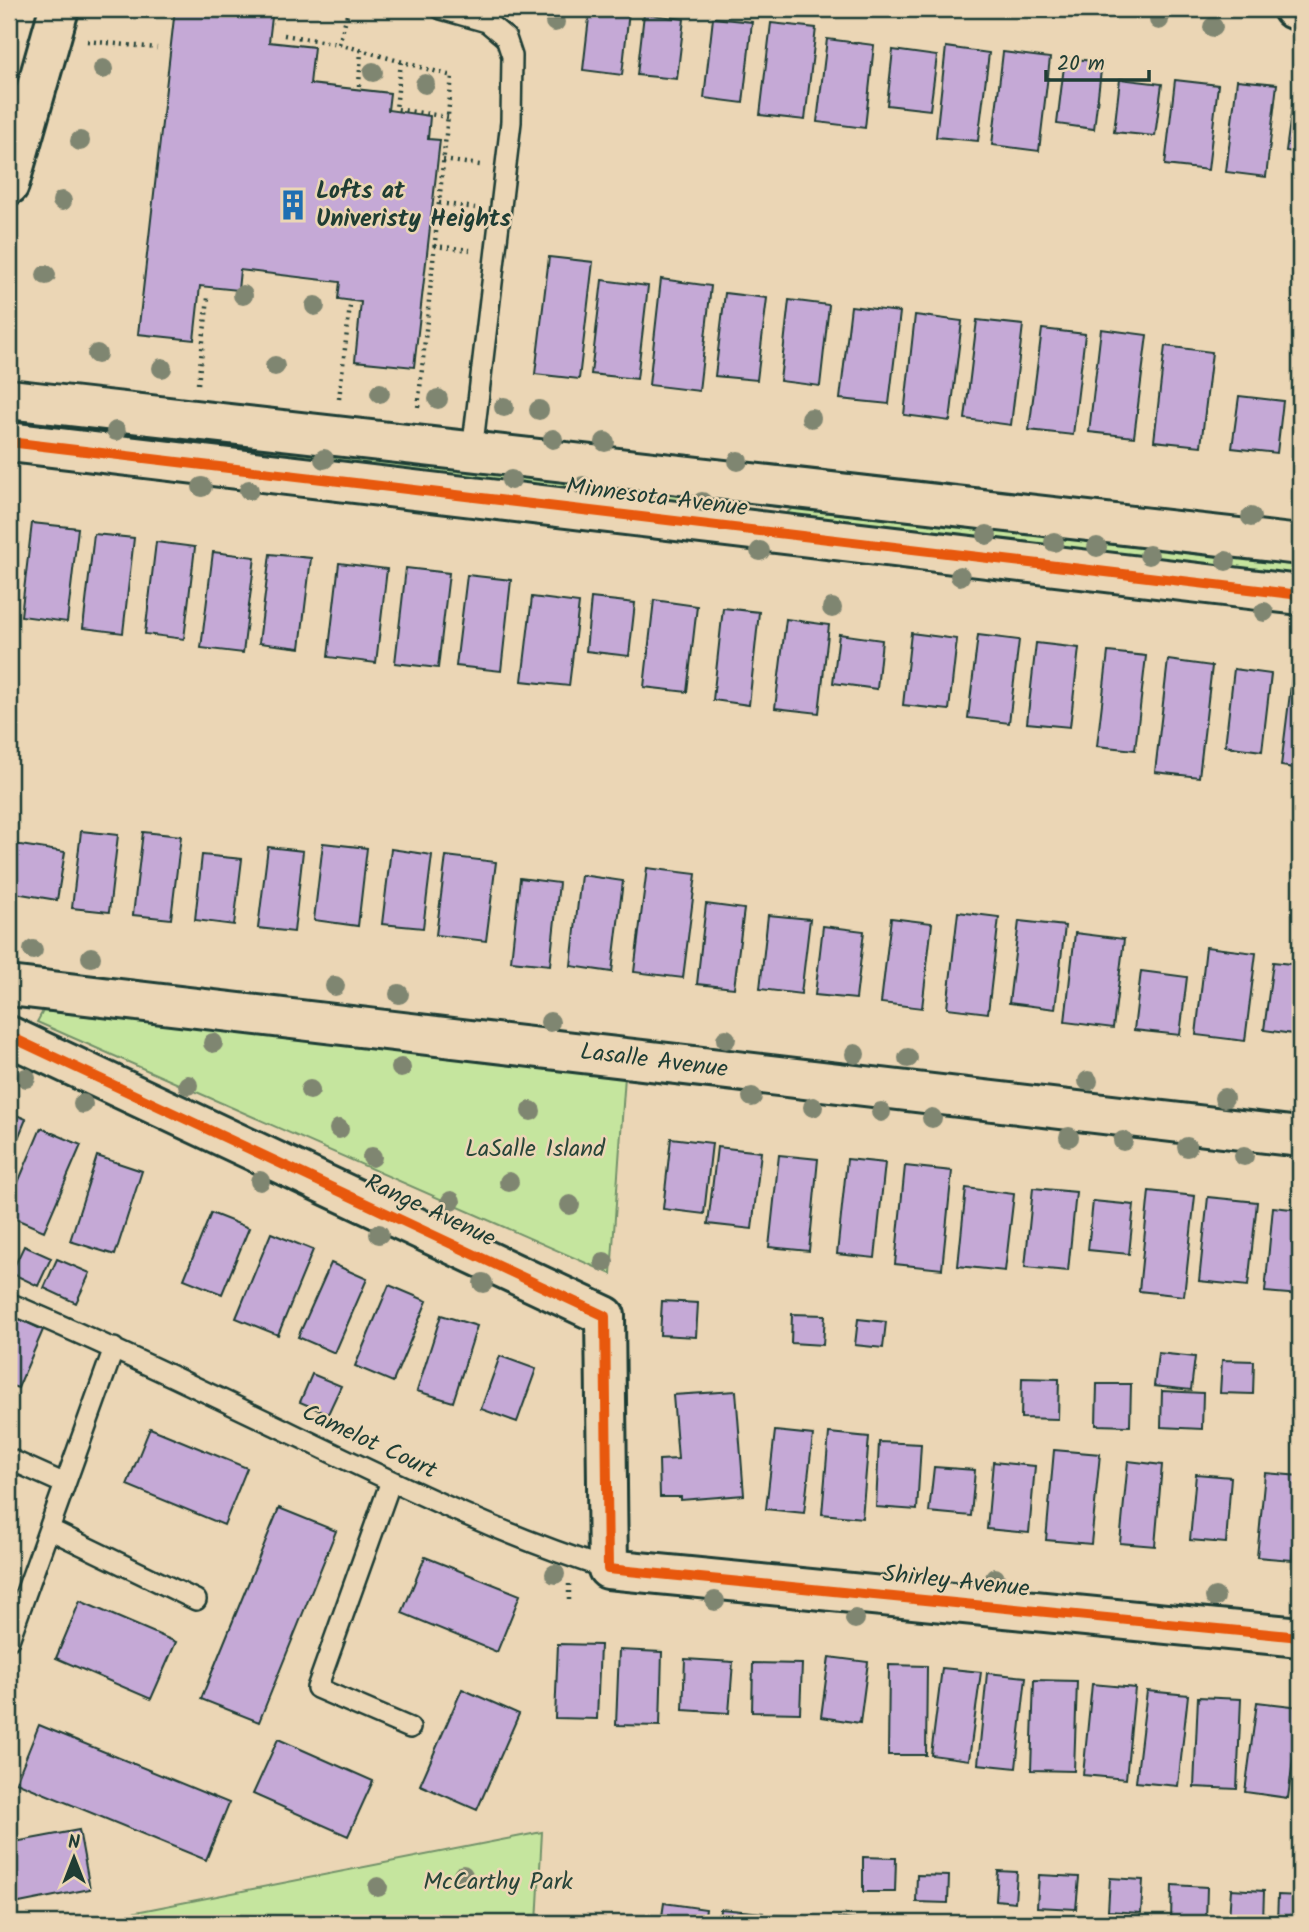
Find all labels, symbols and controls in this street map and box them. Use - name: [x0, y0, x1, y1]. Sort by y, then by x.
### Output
- scale bar: [1046, 38, 1150, 82]
- text: 20 m: [1057, 48, 1105, 81]
- place label: Lofts at Univeristy Heights: [316, 172, 511, 239]
- building icon: Lofts at Univeristy Heights: [276, 188, 310, 222]
- street label: Minnesota Avenue: [564, 467, 750, 529]
- street label: Lasalle Avenue: [578, 1033, 730, 1089]
- park label: LaSalle Island: [465, 1130, 606, 1169]
- street label: Range Avenue: [358, 1164, 502, 1258]
- street label: Camelot Court: [295, 1394, 444, 1491]
- street label: Shirley Avenue: [881, 1555, 1032, 1609]
- north arrow: [38, 1824, 108, 1894]
- text: N: [68, 1828, 80, 1858]
- park label: McCarthy Park: [423, 1863, 574, 1902]

